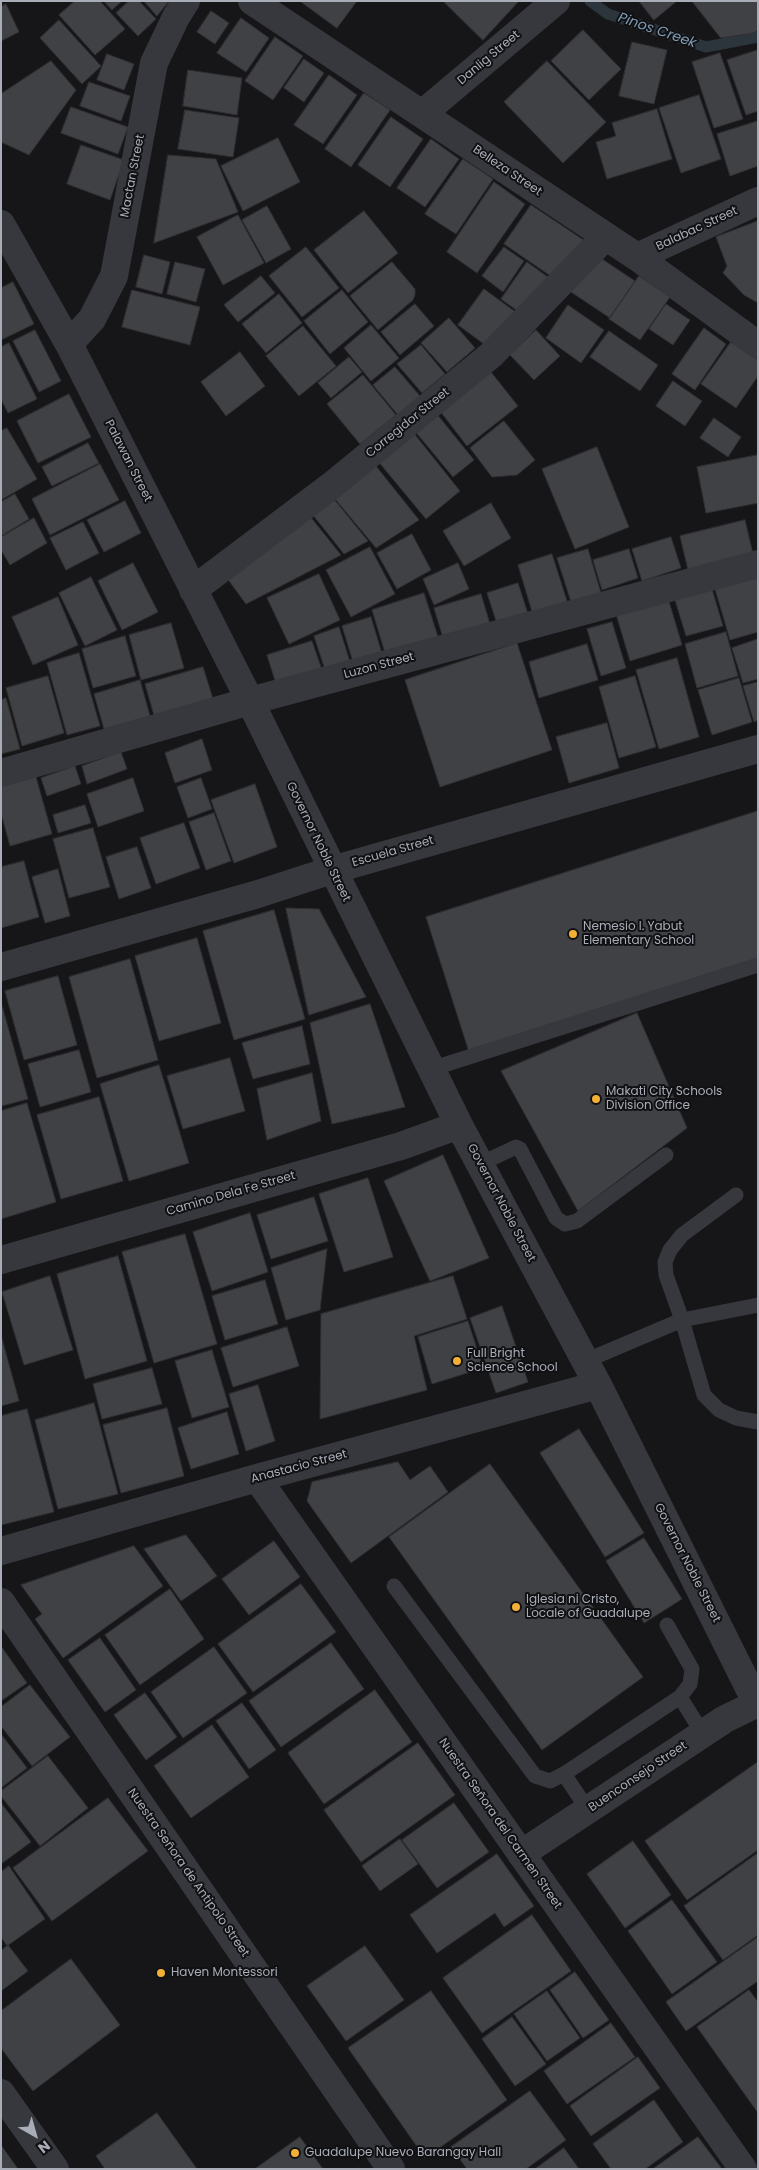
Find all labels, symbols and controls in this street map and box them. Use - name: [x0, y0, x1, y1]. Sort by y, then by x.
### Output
- water label: Pinos Creek: [616, 10, 698, 52]
- street label: Danlig Street: [455, 28, 523, 88]
- street label: Mactan Street: [118, 133, 148, 219]
- street label: Belleza Street: [470, 143, 544, 199]
- street label: Balabac Street: [654, 204, 740, 254]
- street label: Corregidor Street: [363, 385, 453, 461]
- street label: Palawan Street: [101, 418, 155, 504]
- street label: Luzon Street: [342, 650, 416, 682]
- street label: Governor Noble Street: [283, 780, 353, 904]
- street label: Escuela Street: [351, 833, 435, 871]
- place label: Nemesio I. Yabut Elementary School: [583, 920, 694, 948]
- marker: Nemesio I. Yabut Elementary School: [567, 928, 579, 940]
- place label: Makati City Schools Division Office: [606, 1085, 722, 1113]
- marker: Makati City Schools Division Office: [590, 1093, 602, 1105]
- street label: Governor Noble Street: [464, 1141, 538, 1265]
- street label: Camino Dela Fe Street: [165, 1169, 297, 1219]
- place label: Full Bright Science School: [467, 1347, 558, 1375]
- marker: Full Bright Science School: [451, 1355, 463, 1367]
- street label: Anastacio Street: [249, 1447, 349, 1487]
- street label: Governor Noble Street: [651, 1501, 723, 1625]
- place label: Iglesia ni Cristo, Locale of Guadalupe: [526, 1593, 650, 1621]
- marker: Iglesia ni Cristo, Locale of Guadalupe: [510, 1601, 522, 1613]
- street label: Nuestra Señora del Carmen Street: [435, 1736, 565, 1912]
- street label: Buenconsejo Street: [586, 1739, 690, 1815]
- street label: Nuestra Señora de Antipolo Street: [124, 1786, 252, 1960]
- place label: Haven Montessori: [171, 1966, 278, 1980]
- marker: Haven Montessori: [155, 1967, 167, 1979]
- north arrow: [10, 2110, 60, 2160]
- text: N: [34, 2136, 55, 2158]
- place label: Guadalupe Nuevo Barangay Hall: [305, 2146, 501, 2160]
- marker: Guadalupe Nuevo Barangay Hall: [289, 2147, 301, 2159]

